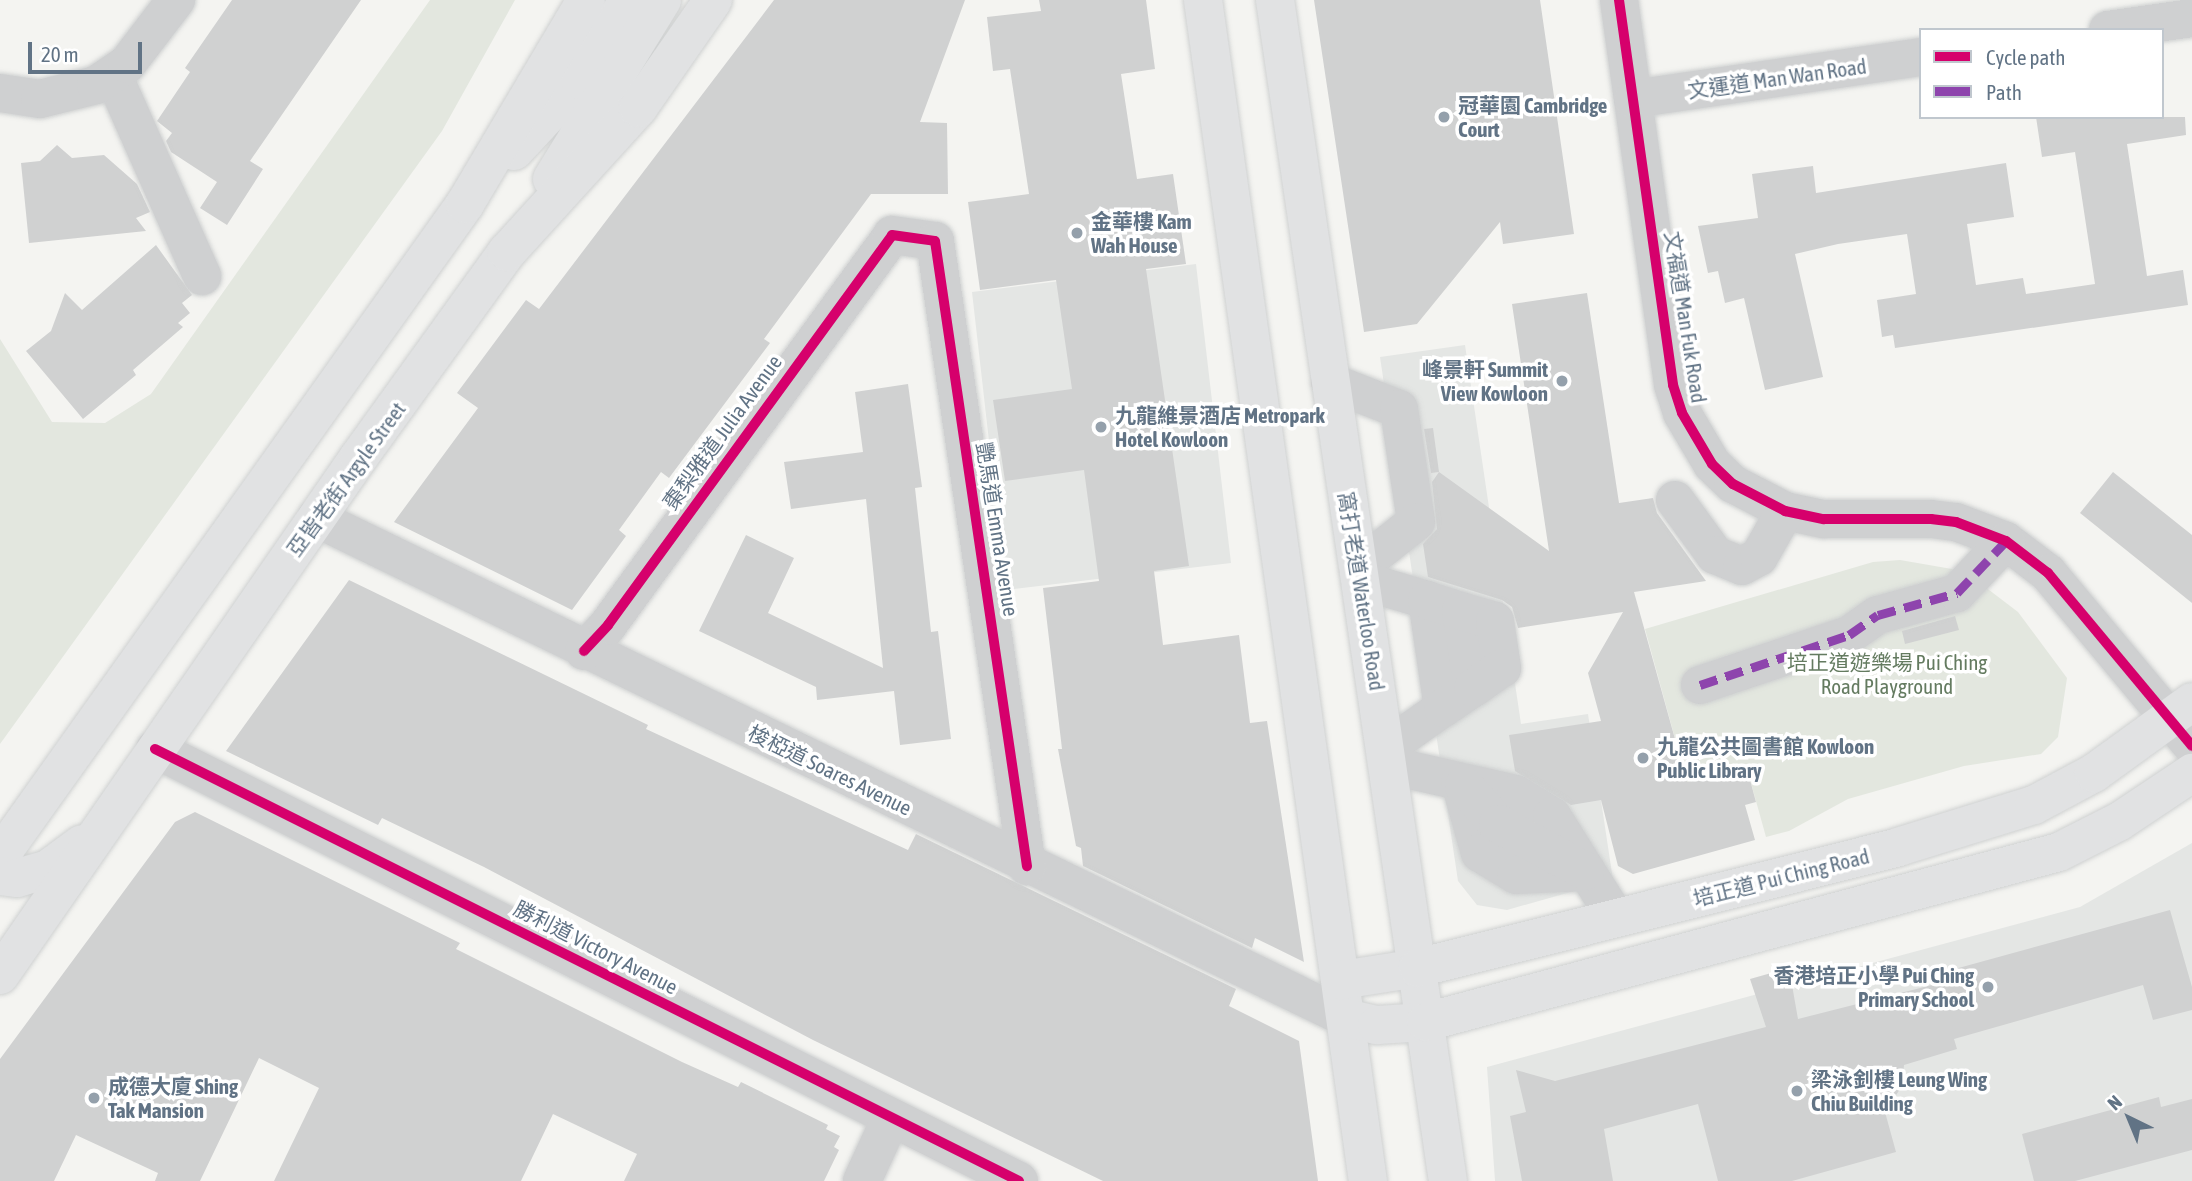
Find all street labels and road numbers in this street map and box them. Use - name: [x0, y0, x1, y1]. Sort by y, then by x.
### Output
- street label: 文運道 Man Wan Road: [1686, 53, 1868, 103]
- street label: 文福道 Man Fuk Road: [1660, 229, 1712, 405]
- street label: 棗梨雅道 Julia Avenue: [657, 350, 787, 514]
- street label: 亞皆老街 Argyle Street: [282, 397, 410, 561]
- street label: 艷馬道 Emma Avenue: [972, 440, 1024, 618]
- street label: 窩打老道 Waterloo Road: [1334, 490, 1390, 692]
- street label: 梭椏道 Soares Avenue: [744, 720, 916, 820]
- street label: 培正道 Pui Ching Road: [1690, 843, 1872, 911]
- street label: 勝利道 Victory Avenue: [510, 895, 682, 999]

